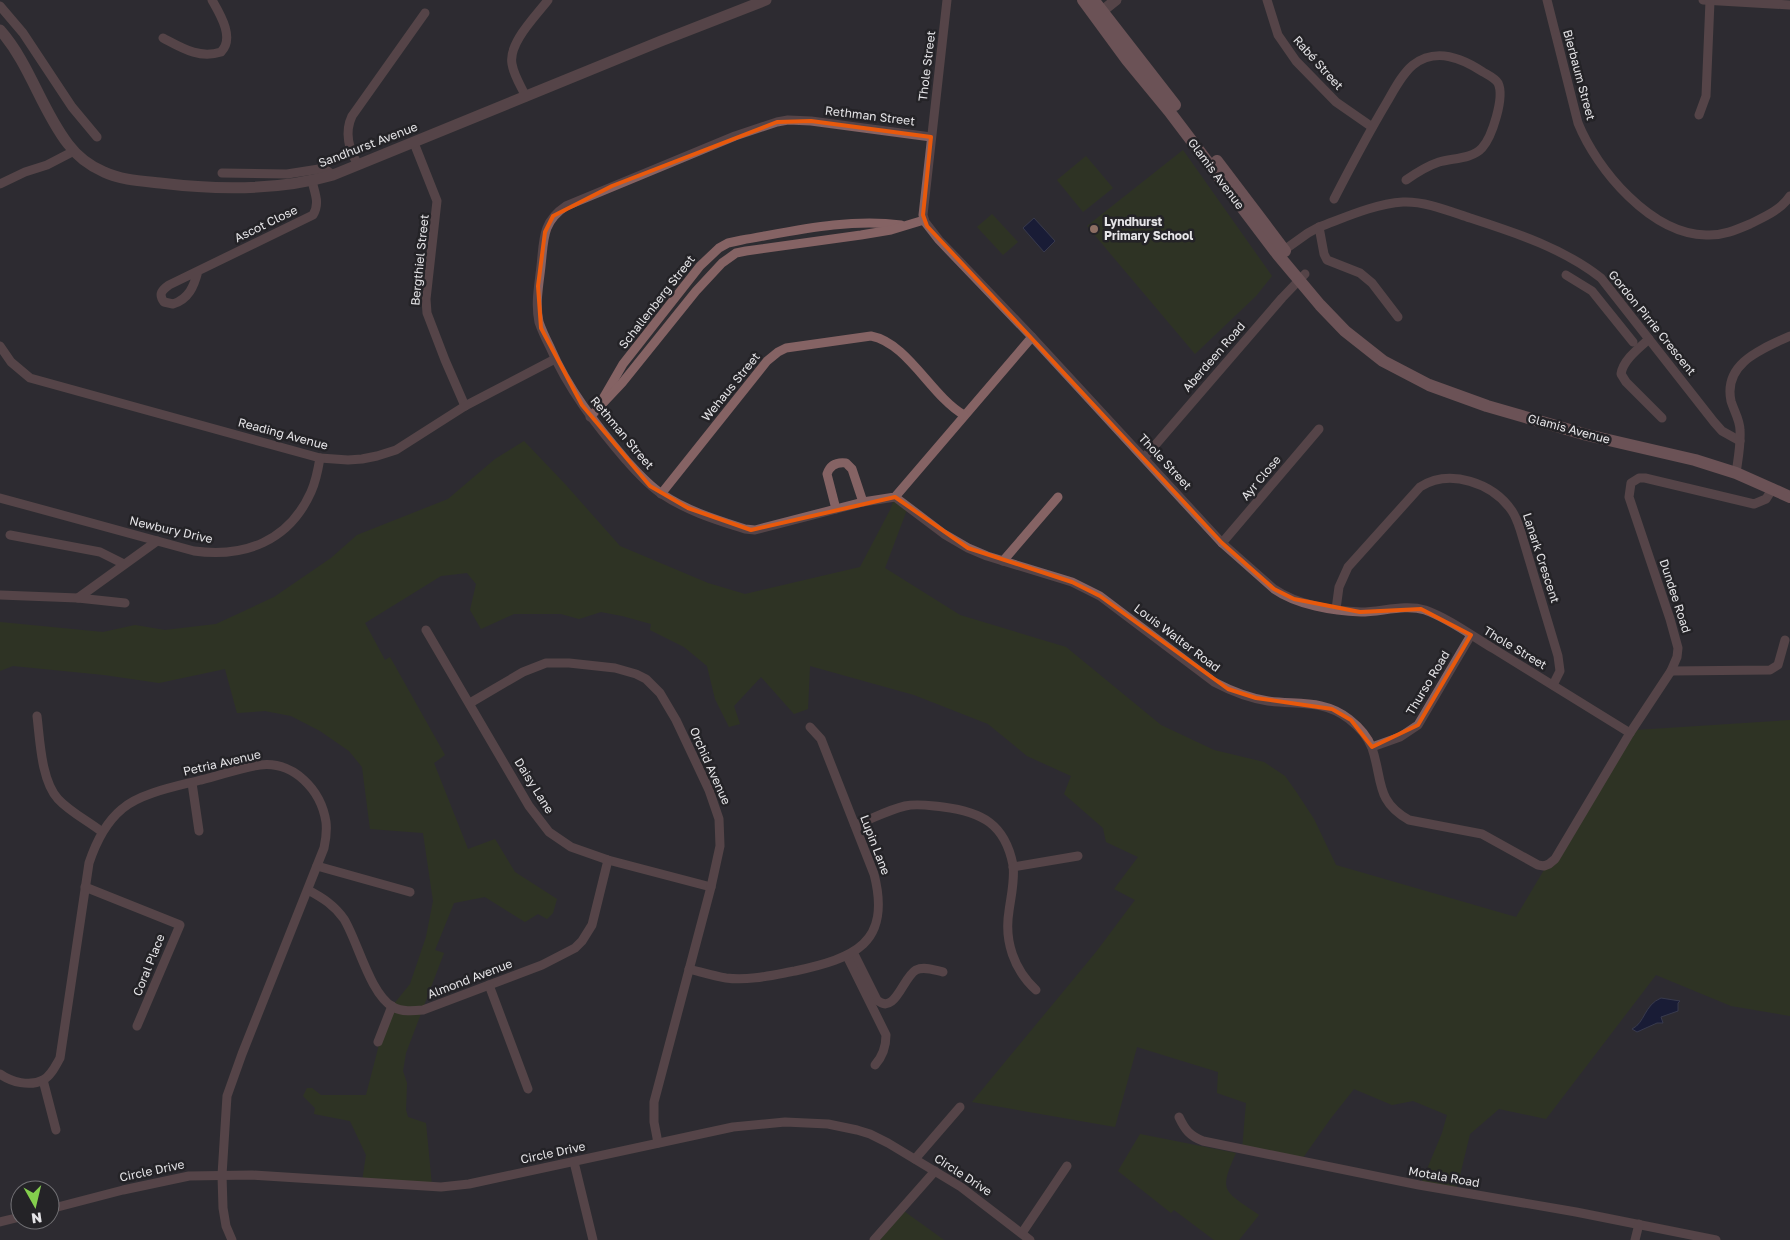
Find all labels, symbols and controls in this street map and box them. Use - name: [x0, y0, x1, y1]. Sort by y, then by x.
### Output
- street label: Bierbaum Street: [1560, 28, 1599, 122]
- street label: Thole Street: [915, 29, 938, 102]
- street label: Rabé Street: [1290, 32, 1347, 93]
- street label: Rethman Street: [824, 103, 916, 128]
- street label: Sandhurst Avenue: [316, 119, 420, 170]
- street label: Glamis Avenue: [1185, 135, 1248, 212]
- street label: Ascot Close: [232, 202, 300, 245]
- street label: Bergthiel Street: [407, 213, 432, 306]
- place label: Lyndhurst Primary School: [1104, 214, 1193, 243]
- marker: Lyndhurst Primary School: [1088, 223, 1100, 235]
- street label: Schallenberg Street: [615, 252, 698, 352]
- street label: Gordon Pirrie Crescent: [1606, 267, 1699, 378]
- street label: Aberdeen Road: [1179, 319, 1248, 395]
- street label: Wehaus Street: [698, 349, 763, 424]
- street label: Rethman Street: [588, 393, 657, 472]
- street label: Glamis Avenue: [1526, 410, 1612, 447]
- street label: Reading Avenue: [237, 414, 330, 453]
- street label: Thole Street: [1136, 430, 1195, 493]
- street label: Ayr Close: [1237, 452, 1284, 503]
- street label: Lanark Crescent: [1520, 511, 1563, 605]
- street label: Newbury Drive: [128, 513, 214, 546]
- street label: Dundee Road: [1656, 557, 1694, 635]
- street label: Louis Walter Road: [1131, 600, 1223, 675]
- street label: Thole Street: [1481, 623, 1550, 672]
- street label: Thurso Road: [1402, 648, 1453, 718]
- street label: Orchid Avenue: [687, 725, 734, 807]
- street label: Petria Avenue: [181, 746, 262, 779]
- street label: Daisy Lane: [511, 755, 557, 816]
- street label: Lupin Lane: [857, 813, 894, 877]
- street label: Coral Place: [129, 932, 168, 998]
- street label: Almond Avenue: [425, 955, 514, 1002]
- street label: Circle Drive: [519, 1138, 587, 1167]
- street label: Circle Drive: [932, 1150, 995, 1199]
- street label: Circle Drive: [118, 1156, 186, 1185]
- street label: Motala Road: [1407, 1163, 1481, 1190]
- north arrow: [10, 1180, 60, 1230]
- text: N: [30, 1209, 43, 1228]

